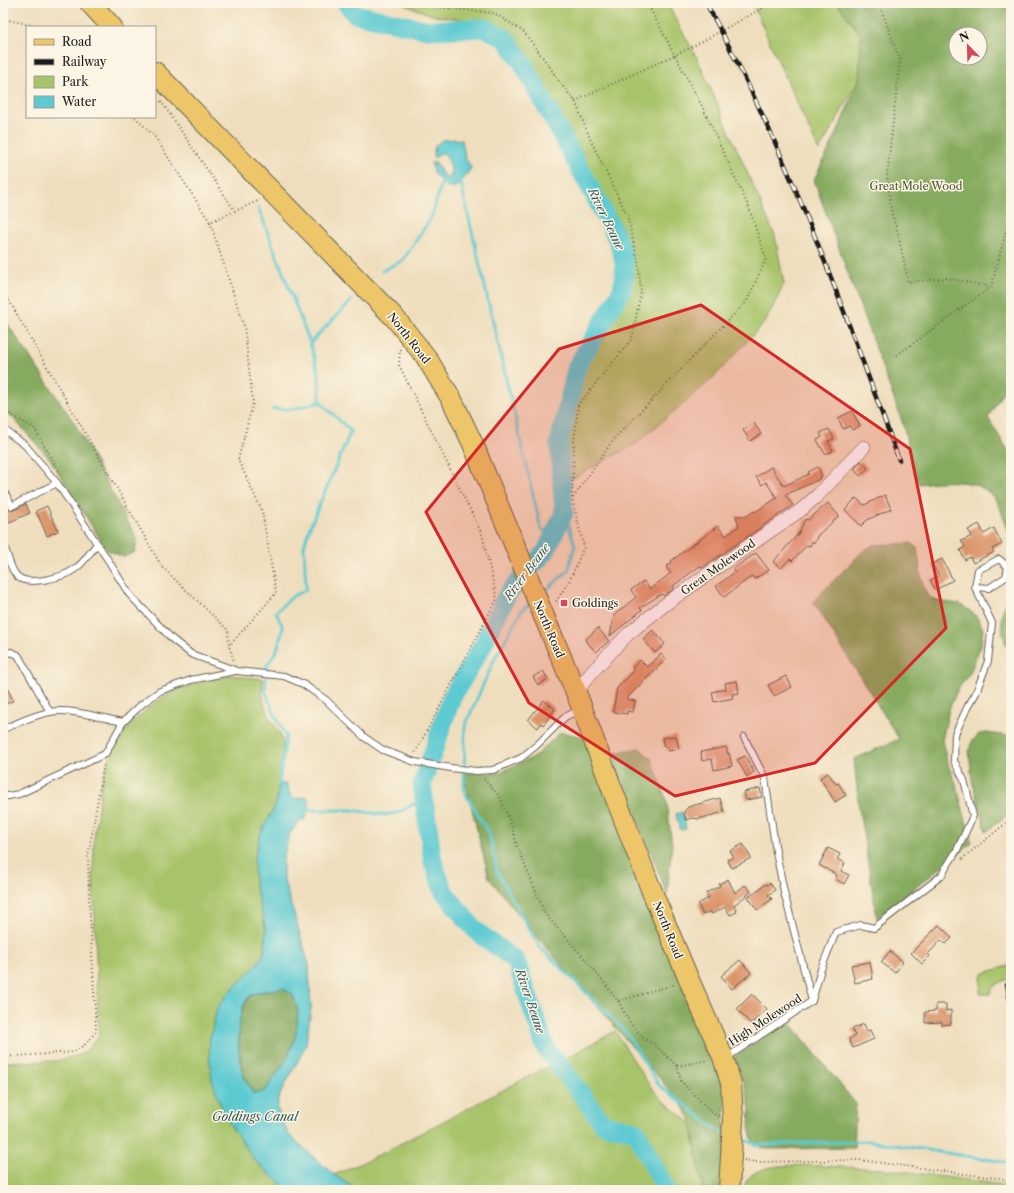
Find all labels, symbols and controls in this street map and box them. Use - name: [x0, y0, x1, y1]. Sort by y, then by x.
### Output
- legend: [26, 26, 156, 118]
- north arrow: [948, 26, 988, 66]
- text: N: [957, 28, 972, 45]
- text: Road: [62, 34, 92, 49]
- text: Railway: [62, 54, 107, 69]
- text: Park: [62, 74, 89, 89]
- text: Water: [61, 94, 96, 109]
- park label: Great Mole Wood: [870, 179, 963, 193]
- water label: River Beane: [585, 184, 628, 253]
- street label: North Road: [385, 310, 434, 367]
- street label: Great Molewood: [678, 536, 758, 598]
- water label: River Beane: [500, 539, 554, 604]
- place label: Goldings: [572, 596, 619, 610]
- street label: North Road: [531, 598, 567, 660]
- marker: Goldings: [559, 598, 569, 608]
- street label: North Road: [650, 899, 686, 961]
- water label: River Beane: [512, 966, 549, 1036]
- street label: High Molewood: [726, 991, 804, 1049]
- water label: Goldings Canal: [212, 1109, 299, 1124]

